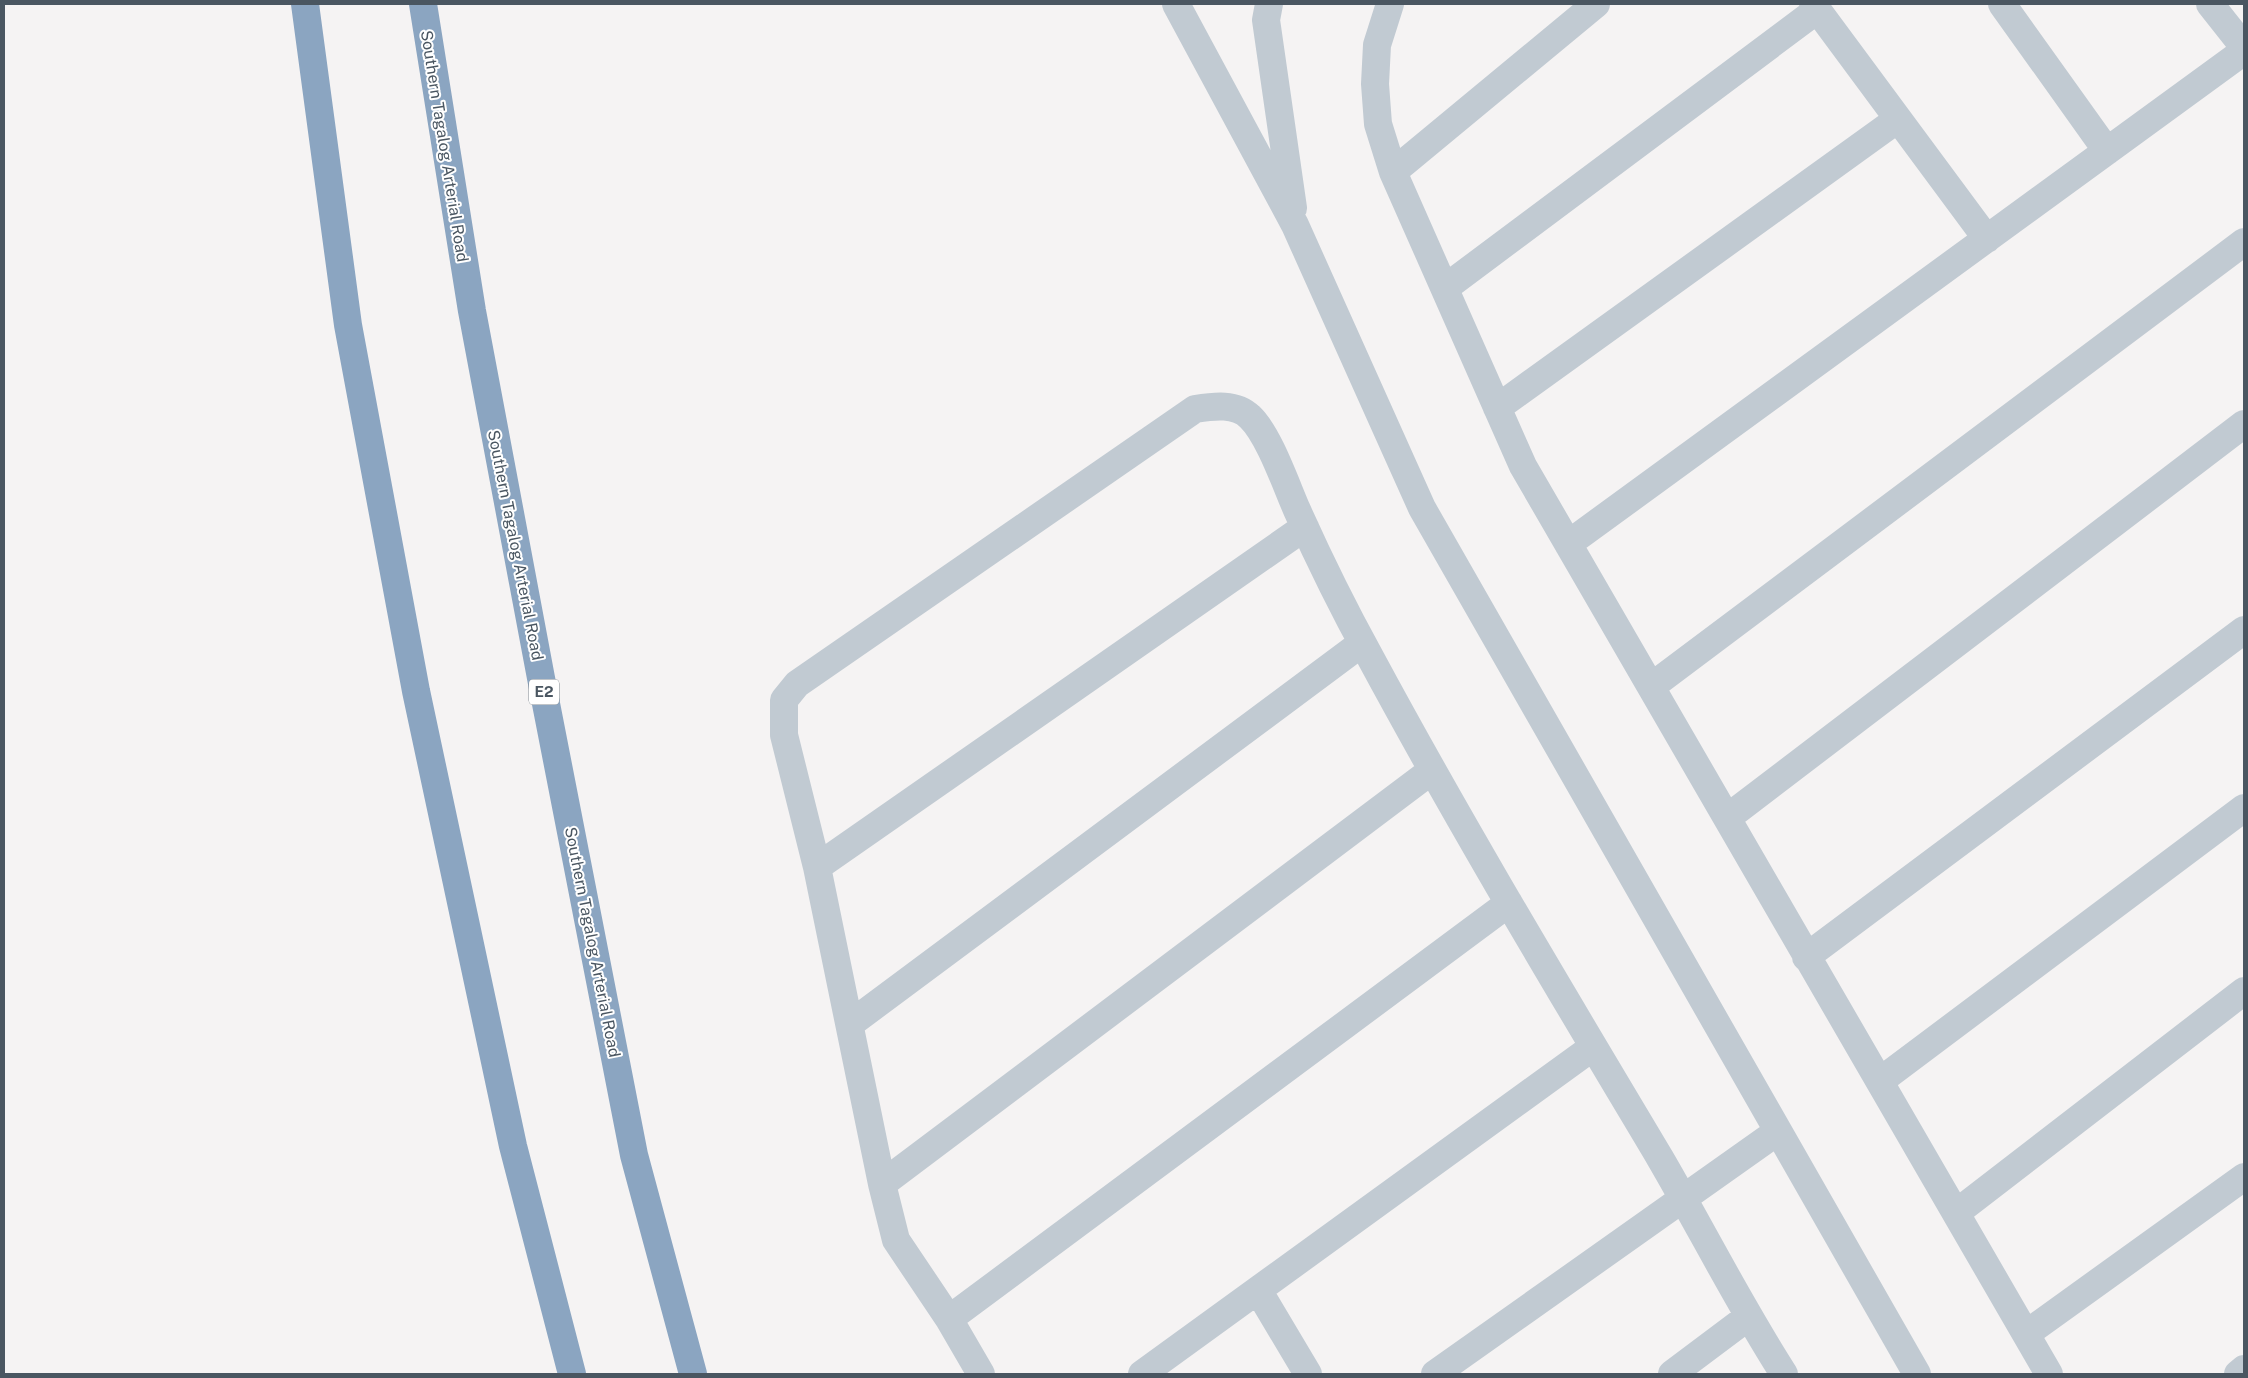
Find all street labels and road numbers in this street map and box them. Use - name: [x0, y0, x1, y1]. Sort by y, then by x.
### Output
- street label: Southern Tagalog Arterial Road: [417, 29, 472, 263]
- street label: Southern Tagalog Arterial Road: [484, 428, 547, 662]
- road number: E2: [529, 680, 559, 704]
- street label: Southern Tagalog Arterial Road: [561, 825, 624, 1059]

